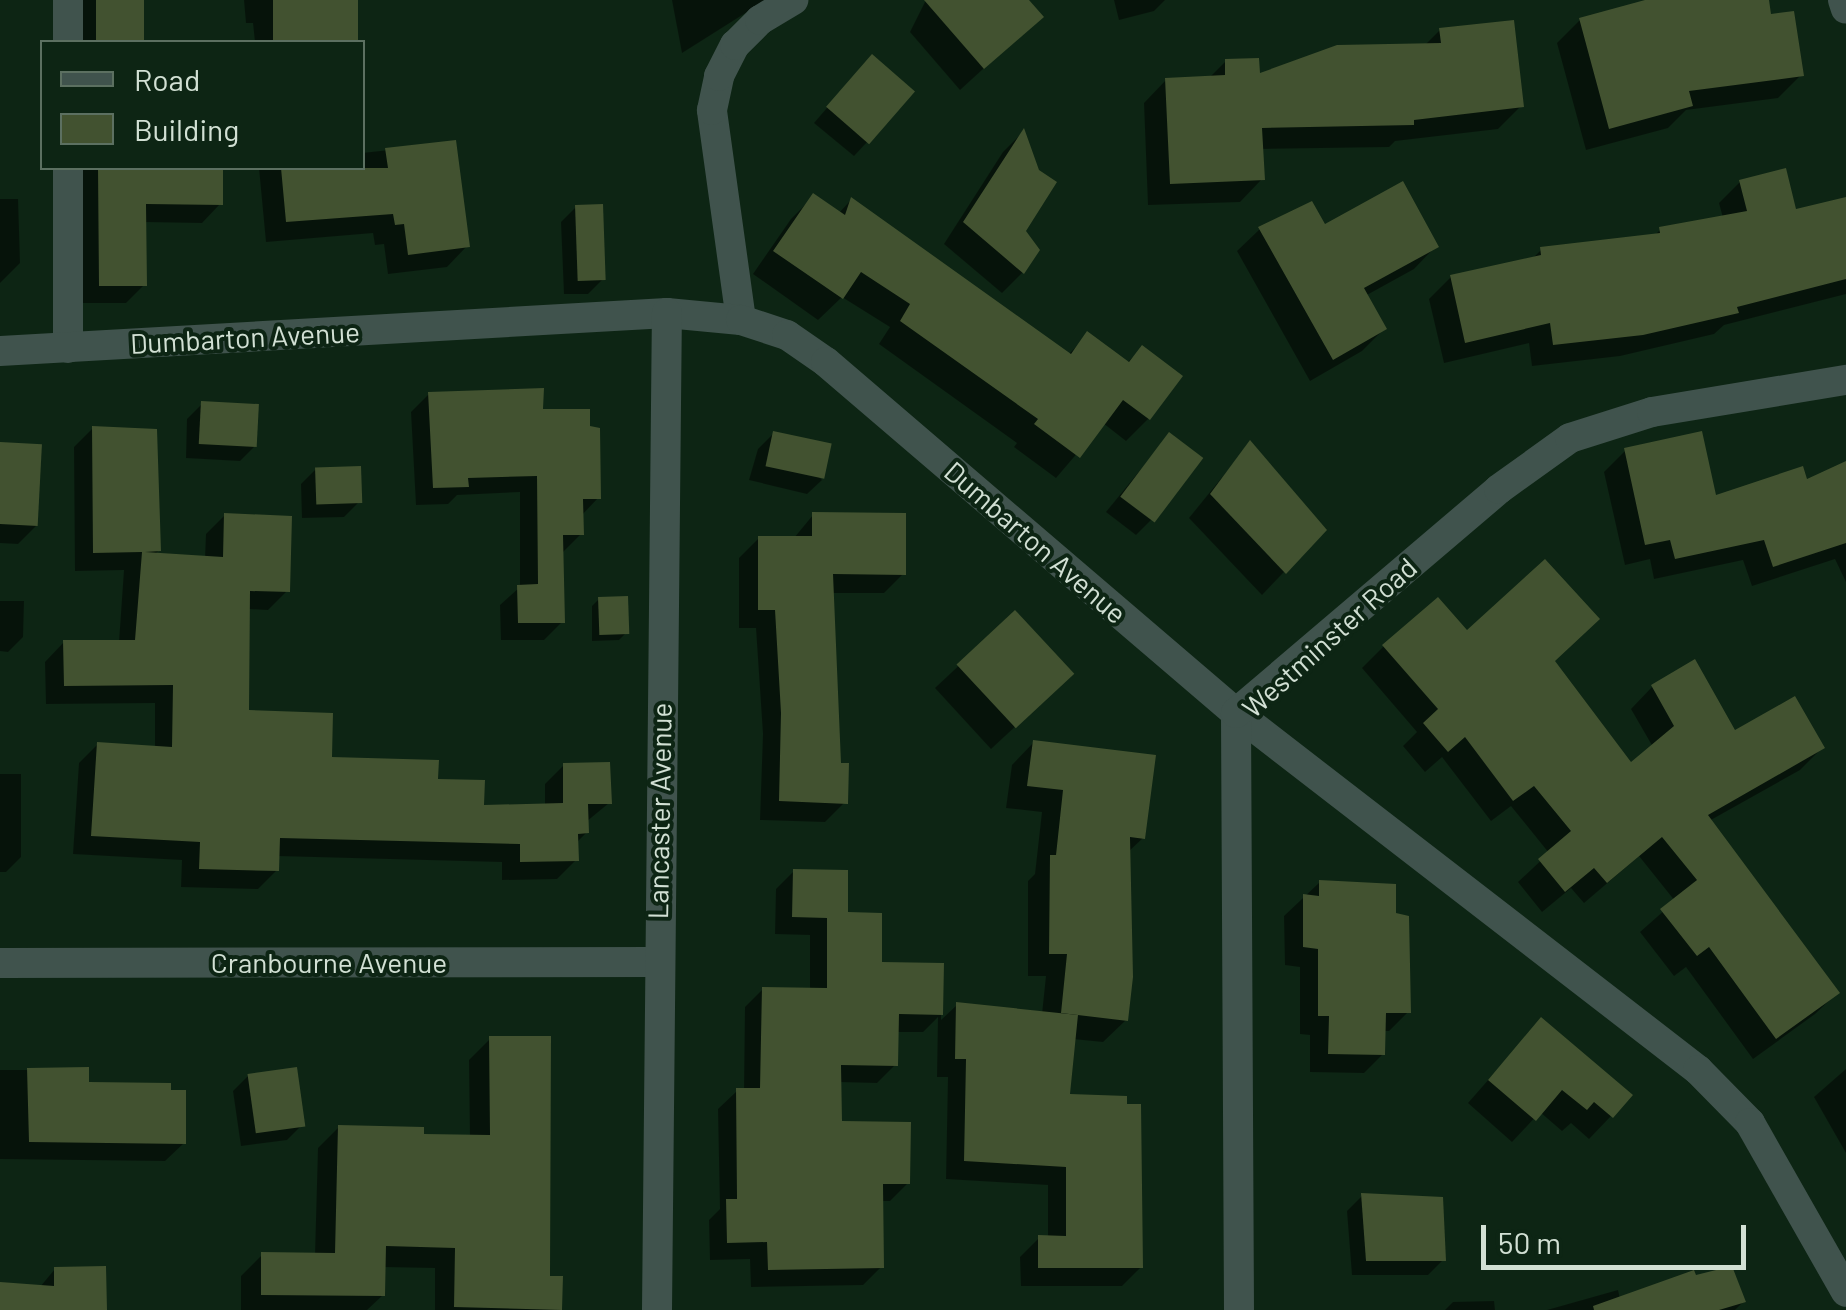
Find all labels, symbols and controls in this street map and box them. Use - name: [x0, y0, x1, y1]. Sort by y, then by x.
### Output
- legend: [40, 40, 365, 170]
- text: Road: [134, 61, 200, 97]
- text: Building: [134, 111, 239, 147]
- street label: Dumbarton Avenue: [129, 314, 361, 360]
- street label: Dumbarton Avenue: [938, 454, 1134, 630]
- street label: Westminster Road: [1235, 550, 1423, 724]
- street label: Lancaster Avenue: [640, 702, 678, 920]
- street label: Cranbourne Avenue: [211, 945, 447, 979]
- scale bar: [1486, 1205, 1751, 1267]
- text: 50 m: [1498, 1224, 1561, 1260]

